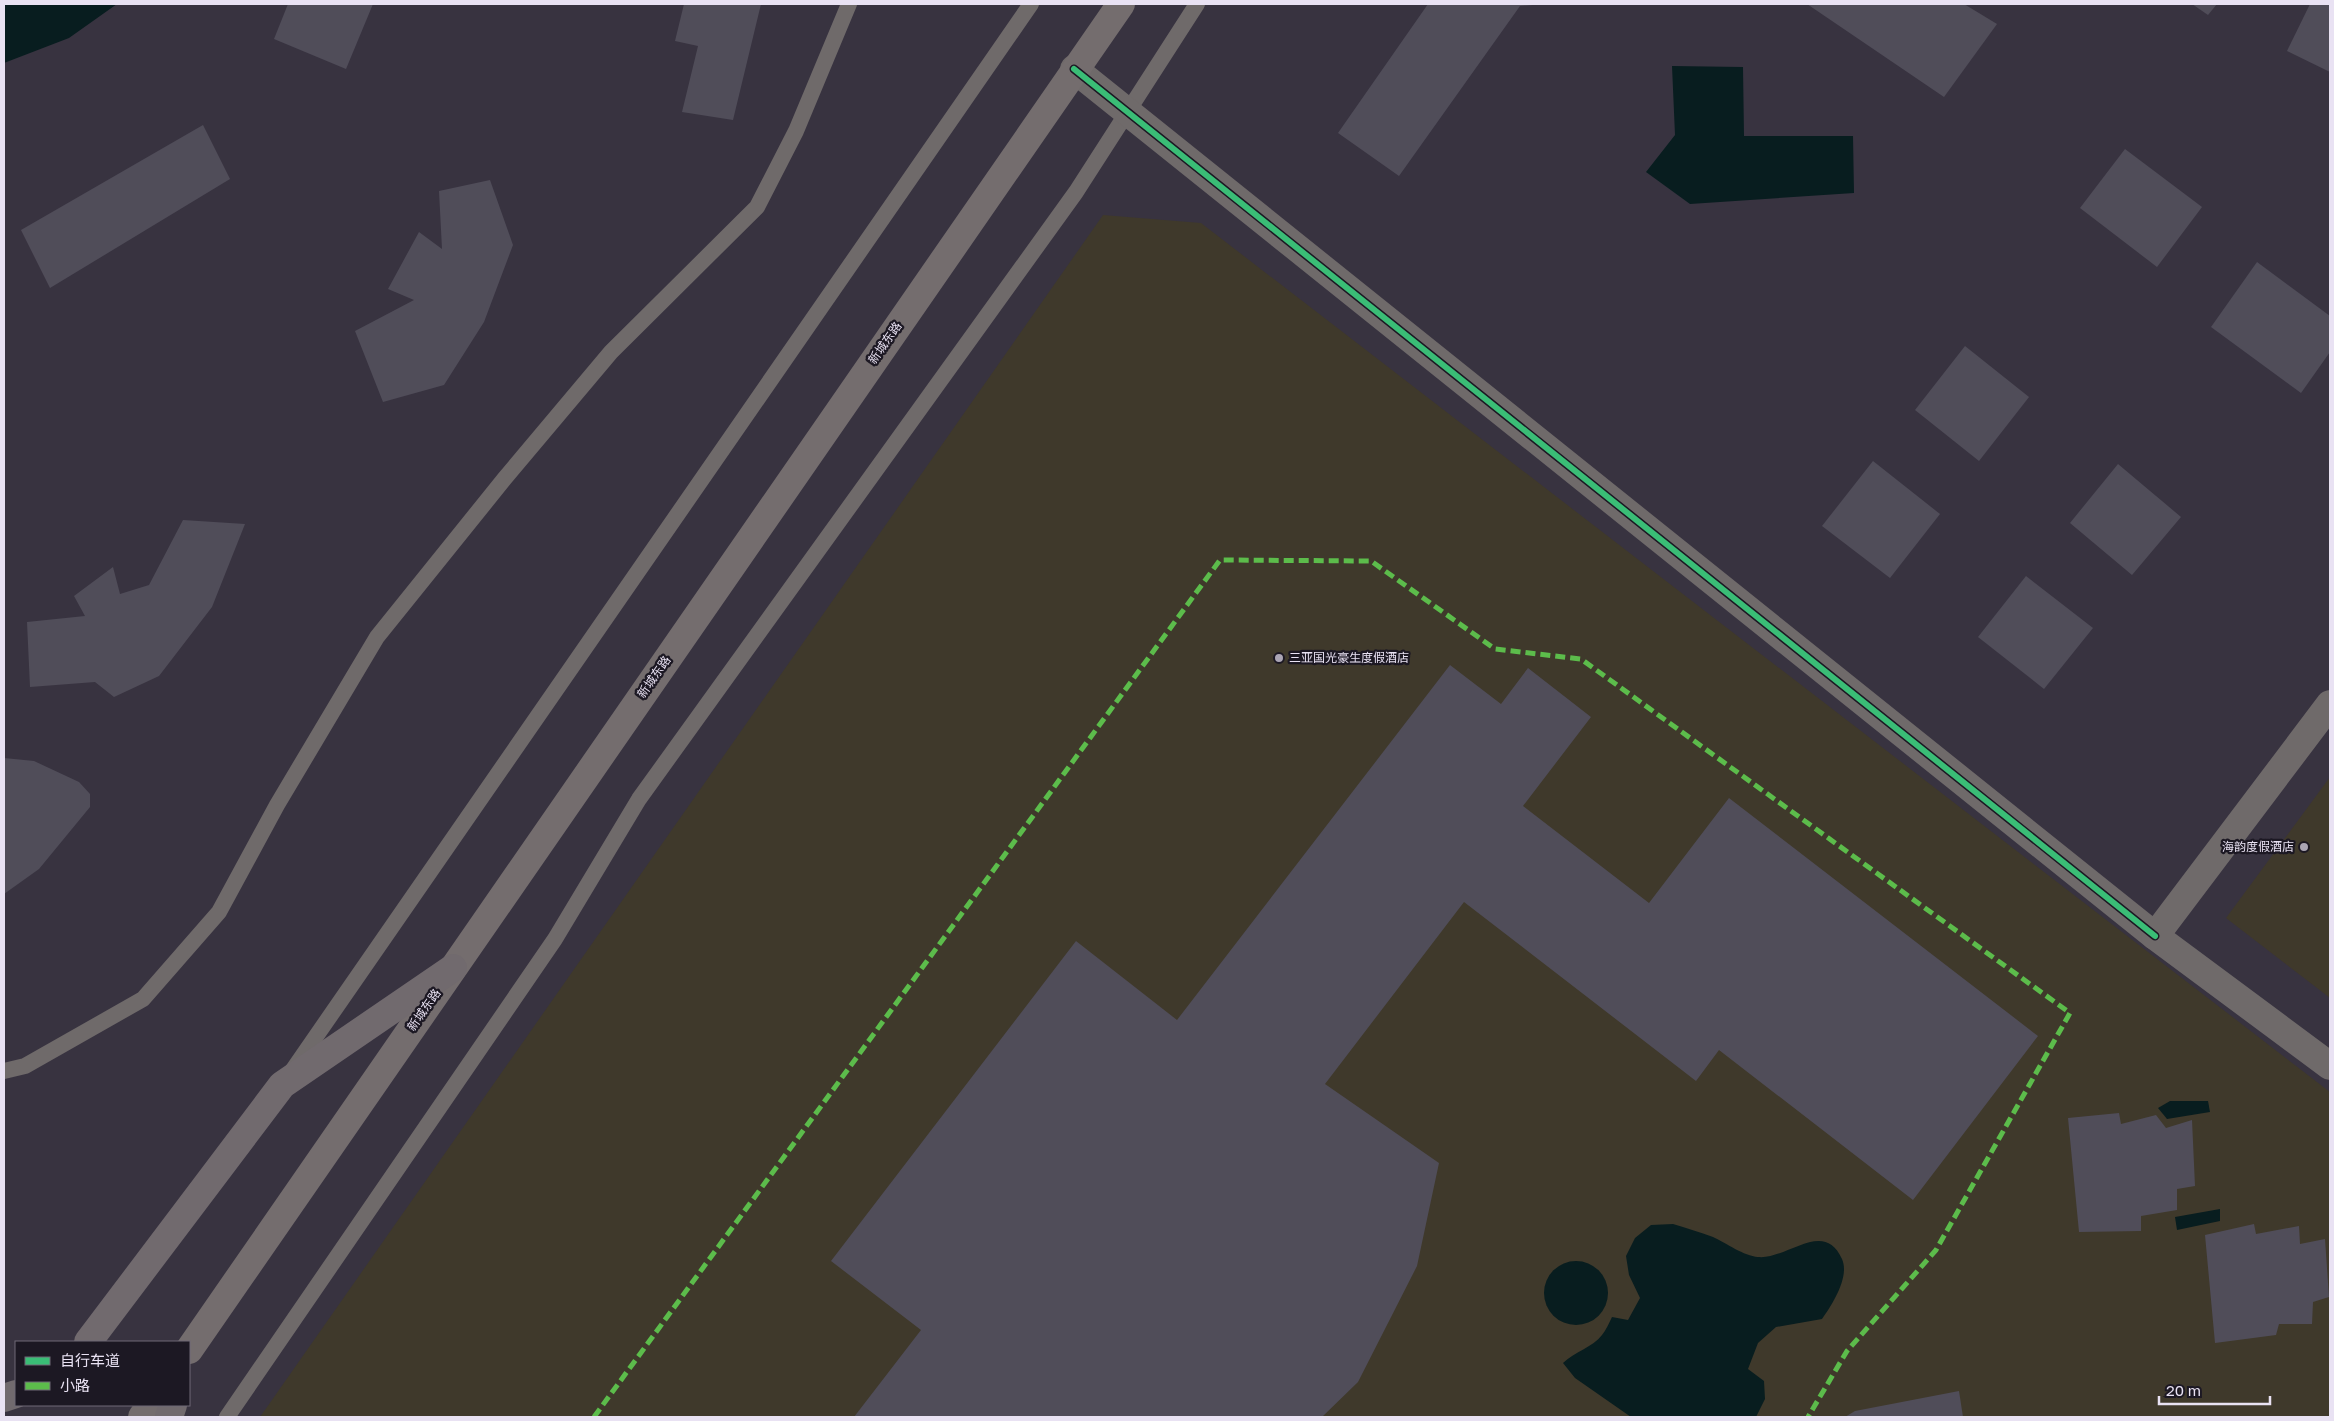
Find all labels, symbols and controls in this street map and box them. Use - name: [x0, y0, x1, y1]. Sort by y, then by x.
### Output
- street label: 新城东路: [865, 319, 905, 367]
- place label: 三亚国光豪生度假酒店: [1289, 650, 1409, 665]
- marker: 三亚国光豪生度假酒店: [1273, 652, 1285, 664]
- street label: 新城东路: [634, 653, 674, 701]
- place label: 海韵度假酒店: [2222, 839, 2294, 854]
- marker: 海韵度假酒店: [2298, 841, 2310, 853]
- street label: 新城东路: [404, 986, 444, 1034]
- legend: [15, 1341, 190, 1406]
- text: 自行车道: [60, 1351, 120, 1369]
- scale bar: [2159, 1374, 2270, 1406]
- text: 小路: [60, 1376, 90, 1394]
- text: 20 m: [2166, 1381, 2201, 1399]

